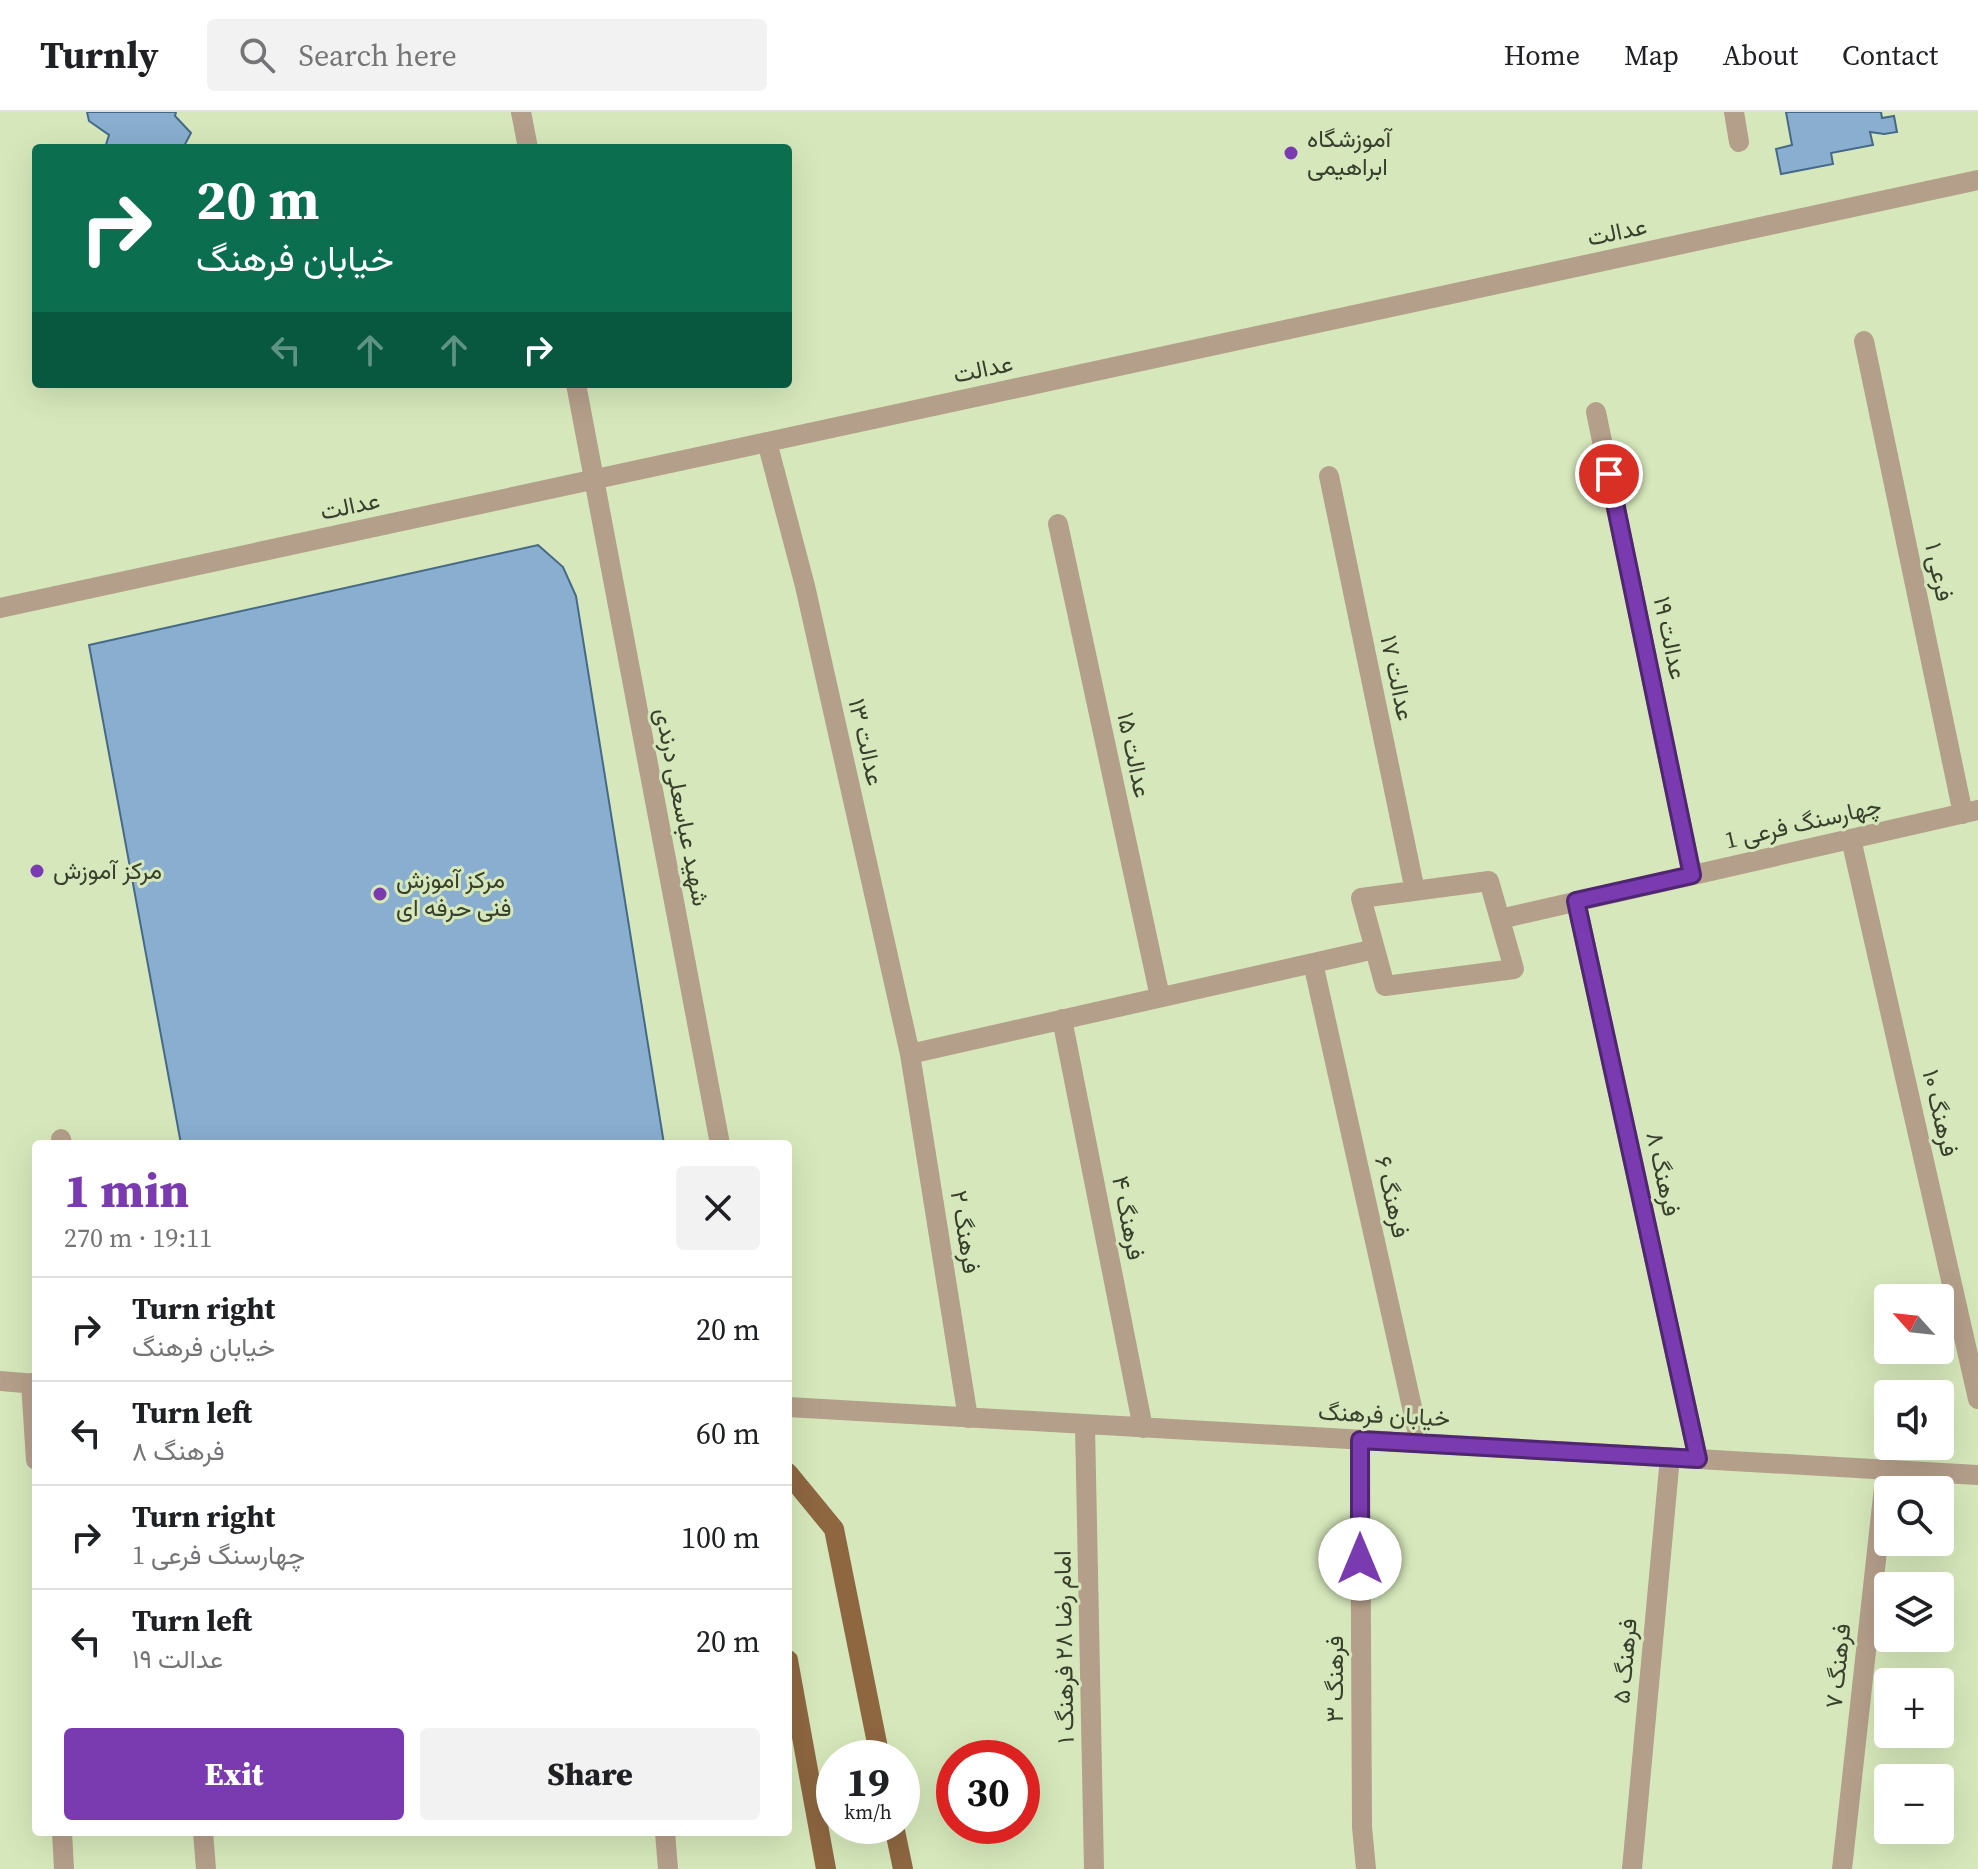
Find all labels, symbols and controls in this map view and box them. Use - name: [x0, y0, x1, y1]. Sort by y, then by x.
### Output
- search box: [207, 19, 767, 91]
- text: Turnly: [40, 29, 159, 81]
- icon: search: [235, 33, 279, 77]
- text: Search here: [299, 35, 457, 76]
- text: Home: [1504, 36, 1580, 74]
- text: Map: [1624, 36, 1679, 74]
- text: About: [1723, 36, 1798, 74]
- text: Contact: [1842, 36, 1938, 74]
- place label: آموزشگاه ابراهیمی: [1307, 122, 1393, 183]
- marker: آموزشگاه ابراهیمی: [1282, 144, 1300, 162]
- text: 20 m: [196, 161, 319, 238]
- icon: right: [64, 176, 168, 280]
- street label: عدالت: [1584, 209, 1650, 254]
- text: خیابان فرهنگ: [196, 234, 394, 283]
- icon: left: [264, 328, 308, 372]
- icon: ahead: [348, 328, 392, 372]
- icon: ahead: [432, 328, 476, 372]
- icon: right: [516, 328, 560, 372]
- street label: عدالت: [950, 346, 1016, 391]
- pin: [1575, 440, 1643, 508]
- icon: arrive: [1587, 452, 1631, 496]
- street label: عدالت: [317, 483, 383, 528]
- street label: فرعی ۱: [1917, 540, 1962, 604]
- street label: عدالت ۱۹: [1646, 593, 1695, 682]
- street label: عدالت ۱۷: [1372, 632, 1423, 724]
- street label: عدالت ۱۳: [840, 695, 893, 789]
- street label: شهید عباسعلی درندی: [647, 705, 718, 909]
- street label: عدالت ۱۵: [1109, 709, 1160, 801]
- street label: چهارسنگ فرعی 1: [1721, 788, 1885, 857]
- place label: مرکز آموزش: [53, 854, 162, 887]
- marker: مرکز آموزش: [28, 862, 46, 880]
- place label: مرکز آموزش فنی حرفه ای: [396, 863, 511, 924]
- marker: مرکز آموزش فنی حرفه ای: [371, 885, 389, 903]
- street label: فرهنگ ۱۰: [1914, 1066, 1967, 1160]
- street label: فرهنگ ۸: [1638, 1129, 1689, 1219]
- street label: فرهنگ ۶: [1367, 1153, 1418, 1241]
- text: 1 min: [64, 1157, 189, 1223]
- button: close: [676, 1166, 760, 1250]
- street label: فرهنگ ۴: [1104, 1173, 1153, 1263]
- street label: فرهنگ ۲: [943, 1188, 988, 1276]
- text: 270 m · 19:11: [64, 1220, 212, 1256]
- north arrow: [1874, 1284, 1954, 1364]
- map controls: [1874, 1284, 1954, 1844]
- text: Turn right: [132, 1288, 275, 1329]
- icon: right: [64, 1307, 108, 1351]
- text: 20 m: [696, 1309, 760, 1350]
- text: خیابان فرهنگ: [132, 1329, 275, 1365]
- button: sound: [1874, 1380, 1954, 1460]
- text: Turn left: [132, 1392, 252, 1433]
- street label: خیابان فرهنگ: [1317, 1395, 1451, 1434]
- icon: left: [64, 1411, 108, 1455]
- text: 60 m: [696, 1413, 760, 1454]
- text: فرهنگ ۸: [132, 1433, 225, 1469]
- button: search: [1874, 1476, 1954, 1556]
- text: Turn right: [132, 1496, 275, 1537]
- icon: right: [64, 1515, 108, 1559]
- text: 100 m: [681, 1517, 760, 1558]
- position arrow: [1318, 1517, 1402, 1601]
- text: چهارسنگ فرعی 1: [132, 1537, 305, 1573]
- street label: امام رضا ۲۸ فرهنگ ۱: [1045, 1550, 1082, 1744]
- button: layers: [1874, 1572, 1954, 1652]
- text: Turn left: [132, 1600, 252, 1641]
- street label: فرهنگ ۵: [1604, 1617, 1645, 1705]
- icon: left: [64, 1619, 108, 1663]
- text: 20 m: [696, 1621, 760, 1662]
- street label: فرهنگ ۷: [1817, 1622, 1858, 1710]
- street label: فرهنگ ۳: [1318, 1635, 1351, 1723]
- text: عدالت ۱۹: [132, 1641, 223, 1677]
- button: +: [1874, 1668, 1954, 1748]
- button: Exit: [64, 1728, 404, 1820]
- button: Share: [420, 1728, 760, 1820]
- speed limit sign: 30: [936, 1740, 1040, 1844]
- text: 19: [846, 1755, 890, 1809]
- button: −: [1874, 1764, 1954, 1844]
- text: km/h: [844, 1798, 892, 1826]

